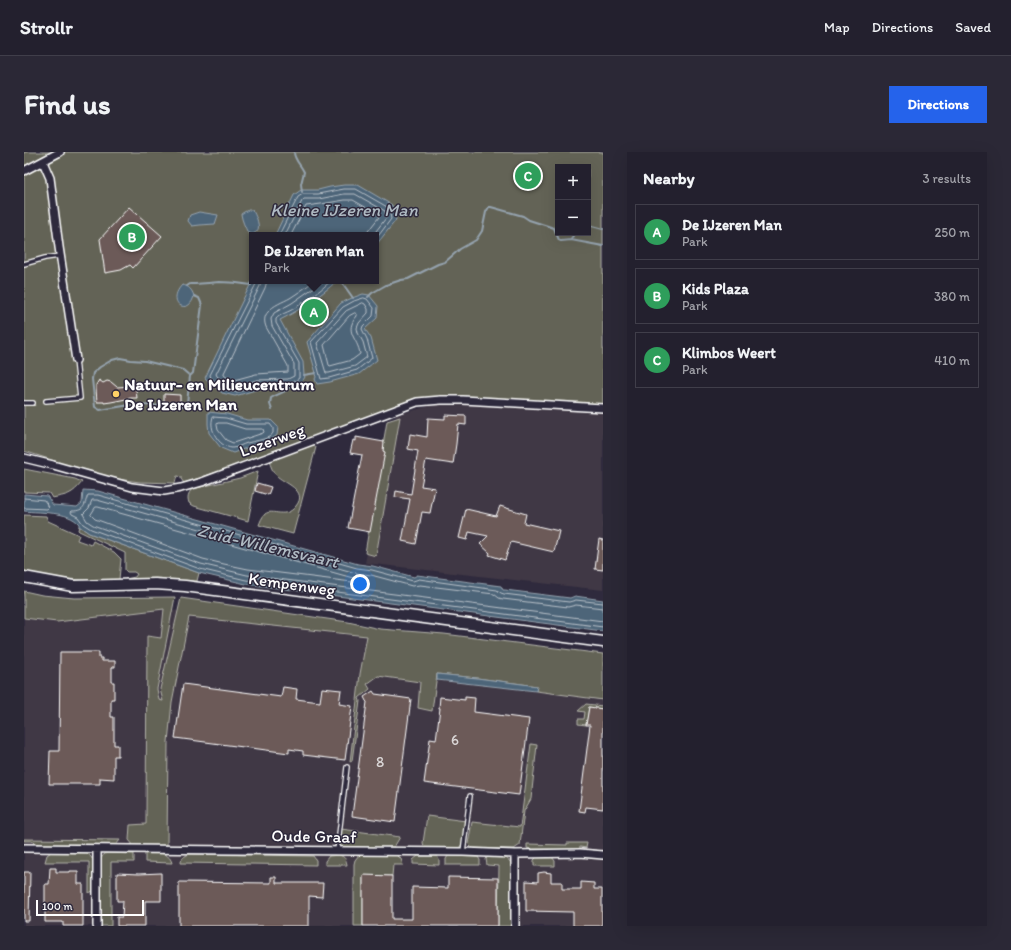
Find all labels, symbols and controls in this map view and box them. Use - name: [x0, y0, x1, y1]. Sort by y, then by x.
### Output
- text: Strollr: [20, 16, 73, 39]
- text: Map: [824, 19, 850, 36]
- text: Directions: [872, 19, 933, 36]
- text: Saved: [955, 19, 991, 36]
- button: Directions: [889, 86, 987, 123]
- text: Find us: [24, 87, 111, 121]
- pin: C: [515, 161, 541, 191]
- map controls: [555, 164, 591, 236]
- button: +: [555, 164, 591, 200]
- text: Nearby: [643, 168, 695, 188]
- text: 3 results: [922, 171, 971, 186]
- water label: Kleine IJzeren Man: [270, 199, 419, 221]
- button: −: [555, 200, 591, 236]
- text: De IJzeren Man: [682, 216, 782, 234]
- pin: B: [119, 222, 145, 252]
- text: A: [653, 225, 661, 240]
- text: 250 m: [934, 225, 970, 240]
- popup: [249, 232, 379, 284]
- text: Park: [682, 234, 708, 249]
- text: De IJzeren Man: [264, 242, 364, 260]
- text: Park: [264, 260, 290, 275]
- text: Kids Plaza: [682, 280, 749, 298]
- text: B: [653, 289, 661, 304]
- text: 380 m: [934, 289, 970, 304]
- pin: A: [301, 297, 327, 327]
- text: Park: [682, 298, 708, 313]
- text: Klimbos Weert: [682, 344, 776, 362]
- text: C: [653, 353, 661, 368]
- text: 410 m: [934, 353, 970, 368]
- text: Park: [682, 362, 708, 377]
- place label: Natuur- en Milieucentrum De IJzeren Man: [124, 374, 315, 414]
- marker: Natuur- en Milieucentrum De IJzeren Man: [111, 389, 121, 399]
- street label: Lozerweg: [237, 419, 308, 461]
- water label: Zuid-Willemsvaart: [195, 519, 343, 573]
- street label: Kempenweg: [247, 568, 337, 600]
- your location: [350, 574, 370, 594]
- house number: 6: [451, 731, 459, 749]
- house number: 8: [376, 753, 384, 771]
- street label: Oude Graaf: [271, 825, 357, 847]
- scale bar: [36, 898, 144, 917]
- text: 100 m: [42, 900, 72, 913]

